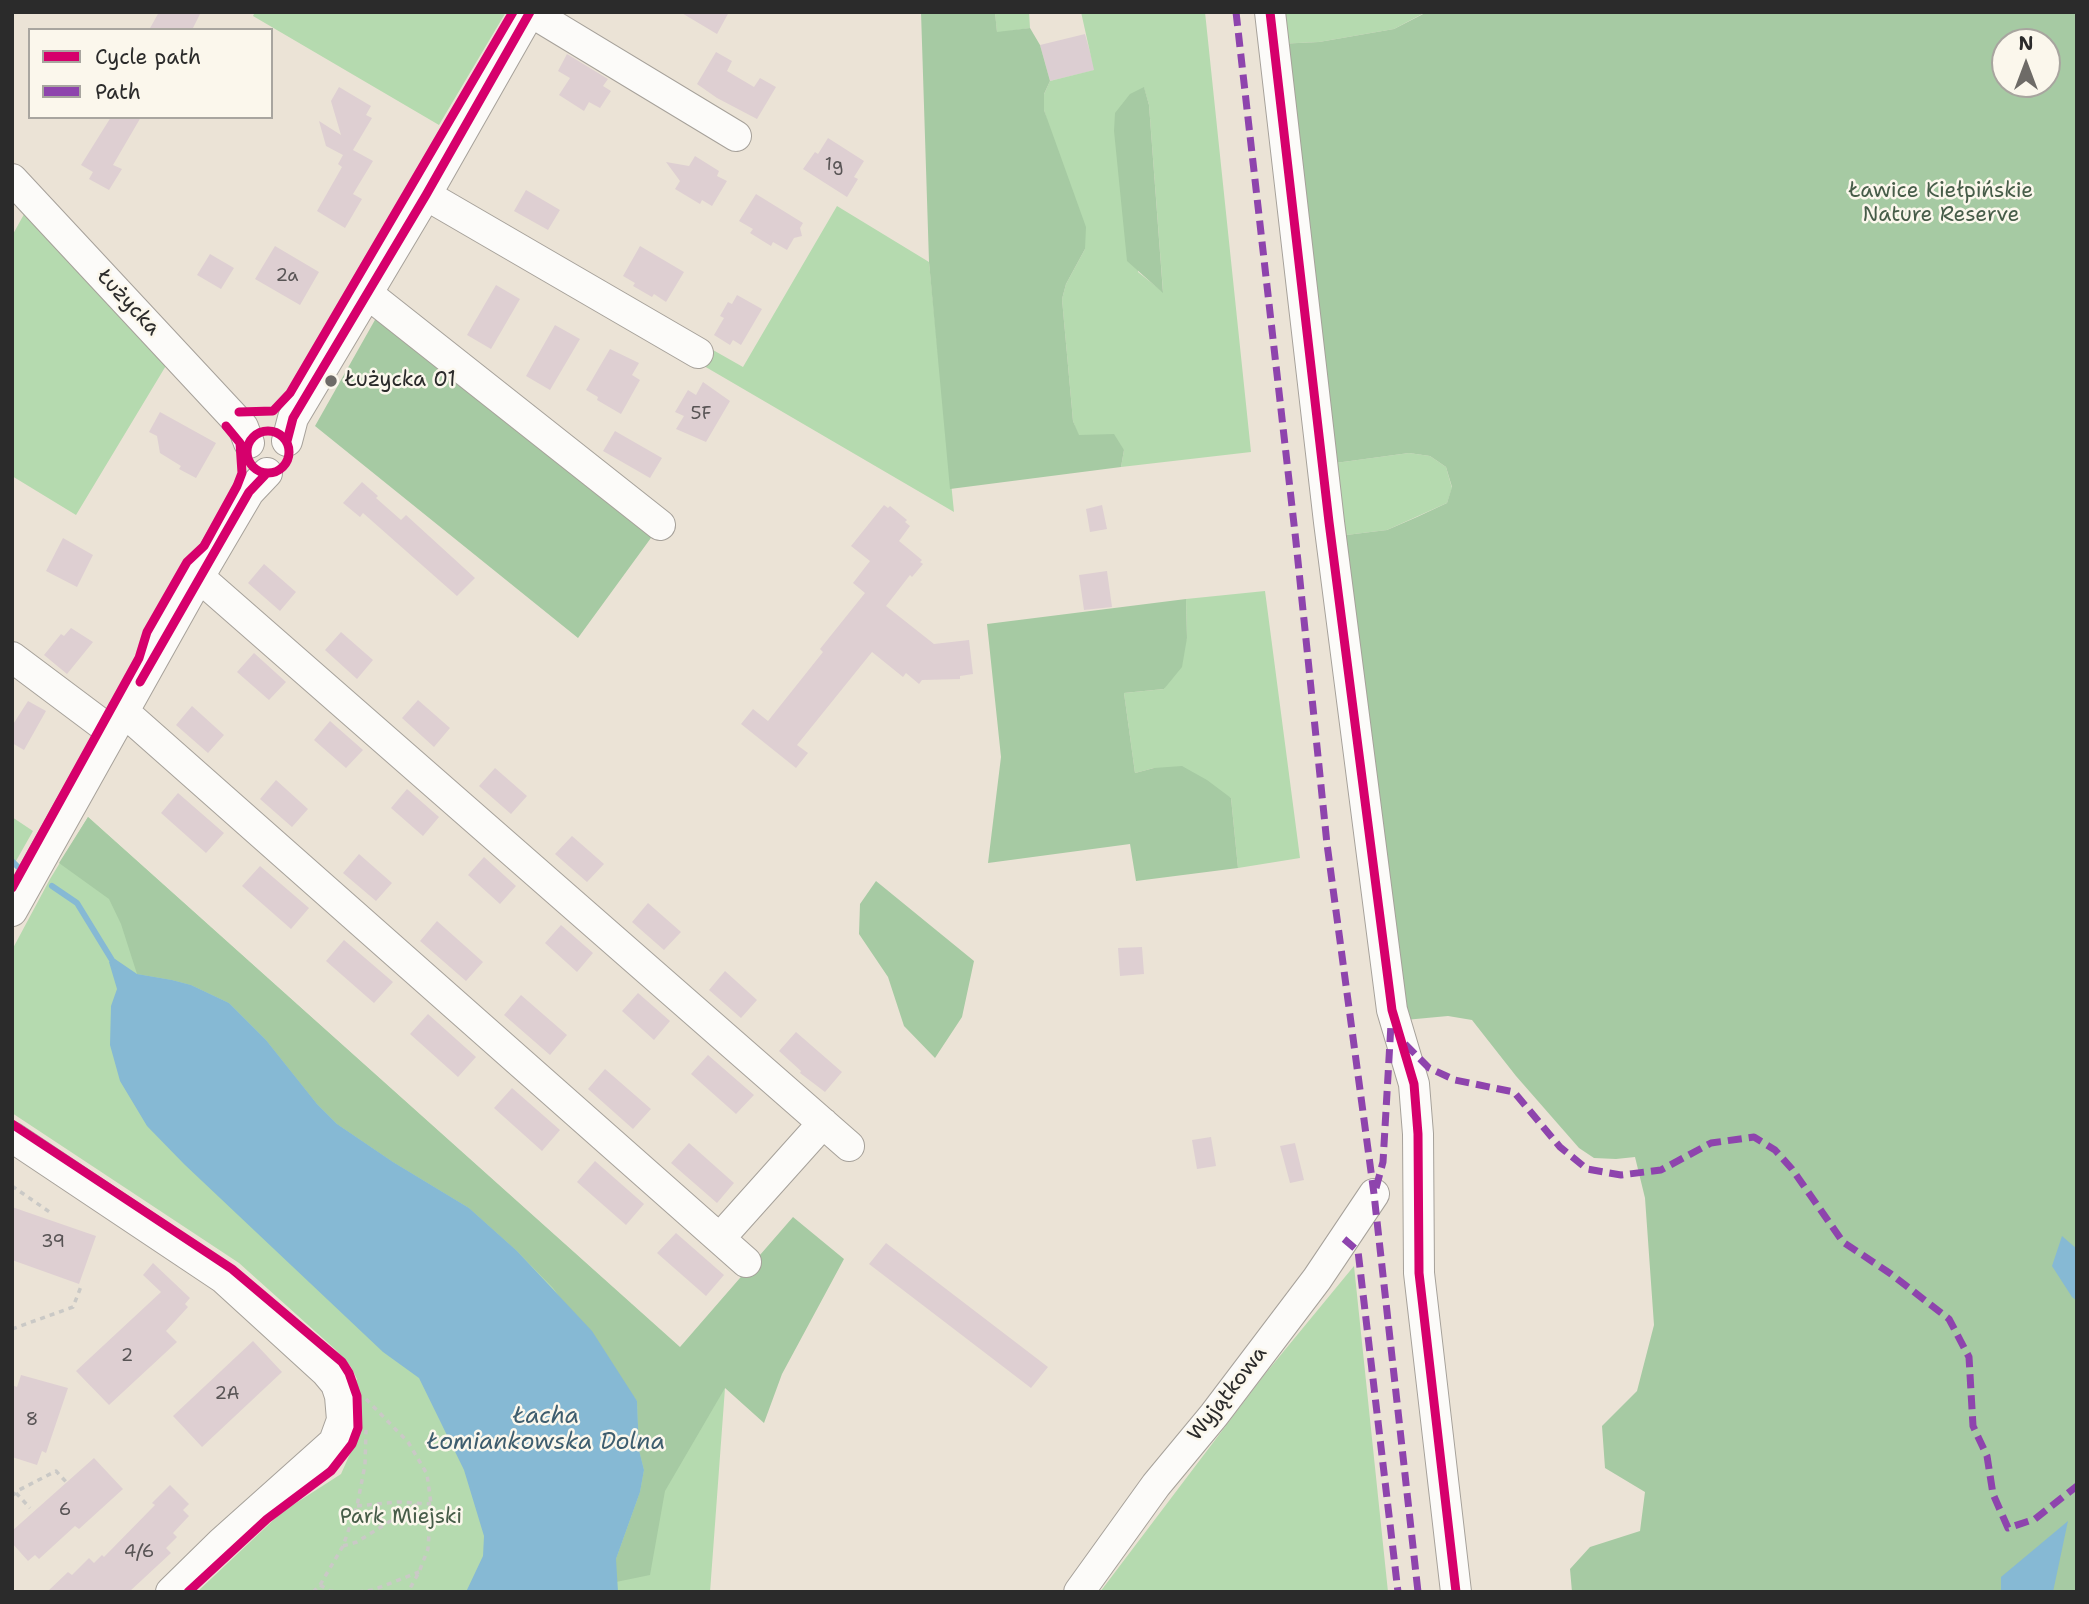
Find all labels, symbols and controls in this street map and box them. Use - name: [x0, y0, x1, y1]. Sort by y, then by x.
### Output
- legend: [28, 28, 273, 119]
- north arrow: [1991, 28, 2061, 98]
- text: N: [2018, 31, 2034, 56]
- text: Cycle path: [95, 43, 201, 71]
- text: Path: [95, 78, 141, 106]
- house number: 1g: [825, 154, 843, 176]
- park label: Ławice Kiełpińskie Nature Reserve: [1849, 179, 2033, 229]
- street label: Łużycka: [91, 265, 165, 341]
- house number: 2a: [275, 265, 299, 287]
- place label: Łużycka 01: [345, 368, 456, 394]
- marker: Łużycka 01: [323, 373, 339, 389]
- house number: 5F: [690, 403, 712, 425]
- house number: 39: [41, 1231, 65, 1253]
- street label: Wyjątkowa: [1183, 1342, 1273, 1446]
- house number: 2: [121, 1345, 133, 1367]
- house number: 2A: [215, 1383, 239, 1405]
- water label: Łacha Łomiankowska Dolna: [427, 1403, 665, 1457]
- house number: 8: [26, 1409, 38, 1431]
- house number: 6: [59, 1499, 71, 1521]
- park label: Park Miejski: [340, 1505, 462, 1531]
- house number: 4/6: [124, 1541, 154, 1563]

